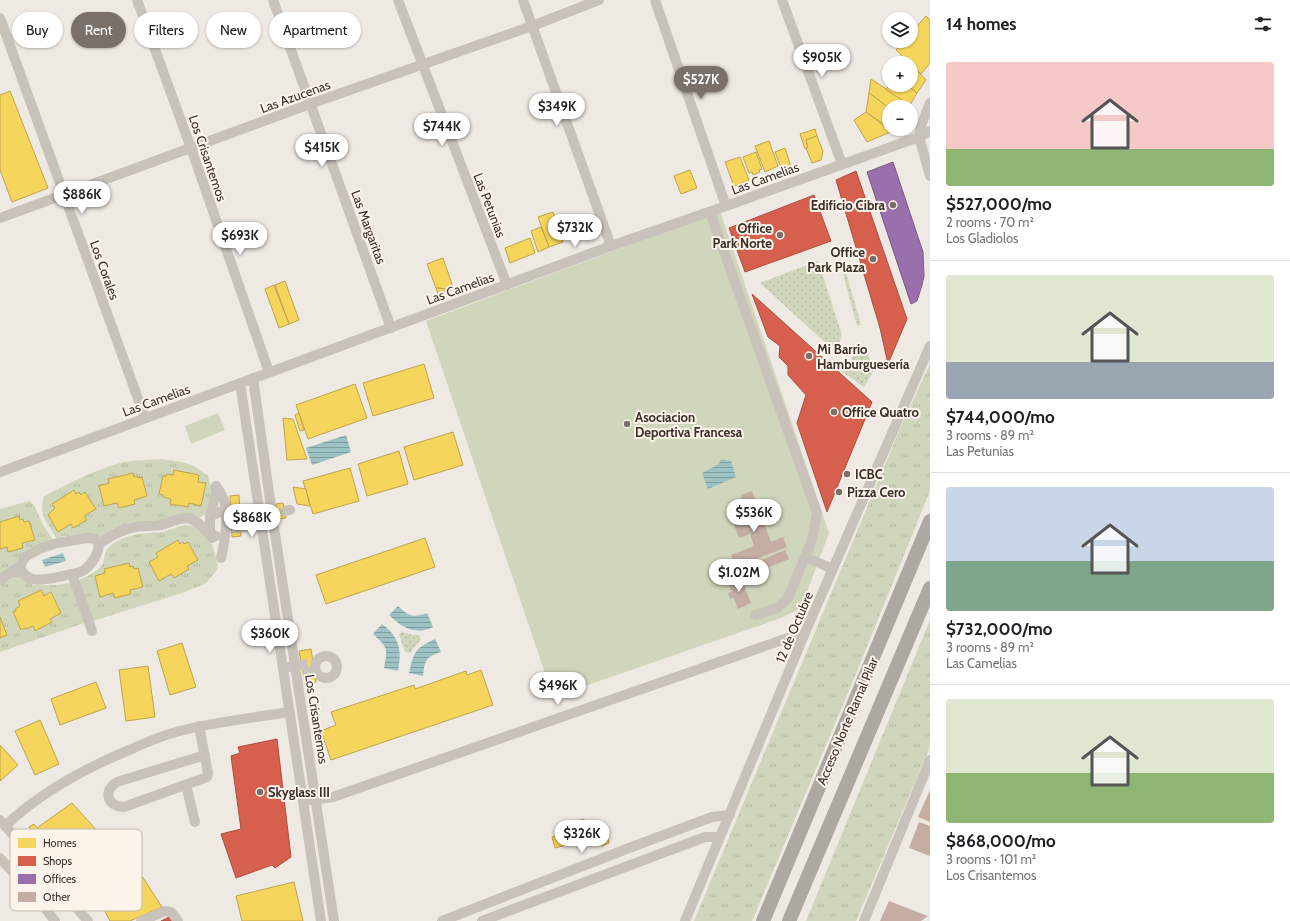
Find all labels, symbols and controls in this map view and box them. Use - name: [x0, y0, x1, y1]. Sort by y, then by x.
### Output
- chip: Buy: [12, 12, 63, 48]
- chip: Rent: [71, 12, 126, 48]
- chip: Filters: [134, 12, 198, 48]
- chip: New: [206, 12, 261, 48]
- chip: Apartment: [269, 12, 361, 48]
- map controls: [882, 12, 918, 136]
- button: layers: [882, 12, 918, 48]
- icon: filters: [1252, 13, 1274, 35]
- text: 14 homes: [946, 14, 1016, 34]
- pin: $905K: [794, 44, 850, 78]
- text: $905K: [802, 49, 842, 65]
- button: +: [882, 56, 918, 92]
- pin: $527K: [673, 66, 729, 100]
- text: $527K: [683, 71, 719, 87]
- street label: Las Azucenas: [258, 76, 333, 116]
- icon: home: [1074, 88, 1146, 160]
- pin: $349K: [529, 93, 585, 127]
- text: $349K: [538, 98, 576, 114]
- button: −: [882, 100, 918, 136]
- street label: Los Crisantemos: [186, 113, 230, 204]
- pin: $744K: [414, 113, 470, 147]
- text: $744K: [423, 118, 461, 134]
- pin: $415K: [294, 134, 350, 168]
- text: $415K: [304, 139, 340, 155]
- street label: Las Camelias: [729, 158, 802, 198]
- street label: Las Petunias: [470, 170, 510, 240]
- pin: $886K: [54, 181, 110, 215]
- text: $886K: [63, 186, 101, 202]
- street label: Las Margaritas: [348, 188, 390, 267]
- text: $527,000/mo: [946, 194, 1052, 214]
- place label: Edificio Cibra: [811, 197, 886, 213]
- marker: Edificio Cibra: [888, 200, 898, 210]
- pin: $732K: [547, 214, 603, 248]
- text: 2 rooms · 70 m²: [946, 214, 1034, 230]
- text: $732K: [557, 219, 593, 235]
- place label: Office Park Norte: [713, 220, 772, 251]
- pin: $693K: [212, 222, 268, 256]
- text: $693K: [221, 227, 259, 243]
- marker: Office Park Norte: [775, 230, 785, 240]
- text: Los Gladiolos: [946, 230, 1018, 246]
- street label: Los Corales: [87, 238, 123, 302]
- place label: Office Park Plaza: [807, 244, 866, 275]
- marker: Office Park Plaza: [868, 254, 878, 264]
- street label: Las Camelias: [424, 268, 497, 308]
- icon: home: [1074, 301, 1146, 373]
- place label: Mi Barrio Hamburguesería: [817, 341, 910, 372]
- marker: Mi Barrio Hamburguesería: [804, 351, 814, 361]
- street label: Las Camelias: [120, 380, 193, 420]
- place label: Office Quatro: [842, 404, 919, 420]
- marker: Office Quatro: [829, 407, 839, 417]
- text: $744,000/mo: [946, 407, 1055, 427]
- place label: Asociacion Deportiva Francesa: [635, 409, 743, 440]
- marker: Asociacion Deportiva Francesa: [622, 419, 632, 429]
- text: 3 rooms · 89 m²: [946, 427, 1034, 443]
- text: Las Petunias: [946, 443, 1014, 459]
- place label: ICBC: [855, 466, 883, 482]
- marker: ICBC: [842, 469, 852, 479]
- place label: Pizza Cero: [847, 484, 906, 500]
- marker: Pizza Cero: [834, 487, 844, 497]
- pin: $536K: [726, 499, 782, 533]
- pin: $868K: [224, 504, 280, 538]
- text: $536K: [736, 504, 773, 520]
- text: $868K: [233, 509, 271, 525]
- icon: home: [1074, 513, 1146, 585]
- pin: $1.02M: [706, 559, 772, 593]
- text: $1.02M: [718, 564, 760, 580]
- street label: 12 de Octubre: [772, 589, 816, 665]
- text: $732,000/mo: [946, 619, 1052, 639]
- pin: $360K: [242, 620, 298, 654]
- text: $360K: [250, 625, 290, 641]
- text: 3 rooms · 89 m²: [946, 639, 1034, 655]
- street label: Acceso Norte Ramal Pilar: [813, 654, 881, 787]
- text: Las Camelias: [946, 655, 1017, 671]
- pin: $496K: [530, 672, 586, 706]
- street label: Los Crisantemos: [302, 673, 332, 765]
- text: $496K: [539, 677, 577, 693]
- icon: home: [1074, 725, 1146, 797]
- place label: Skyglass III: [268, 784, 330, 800]
- marker: Skyglass III: [255, 787, 265, 797]
- pin: $326K: [554, 820, 610, 854]
- text: $326K: [564, 825, 600, 841]
- legend: [10, 829, 142, 911]
- text: $868,000/mo: [946, 831, 1056, 851]
- text: Homes: [43, 836, 77, 850]
- text: 3 rooms · 101 m²: [946, 851, 1036, 867]
- text: Shops: [43, 854, 72, 868]
- text: Los Crisantemos: [946, 867, 1036, 883]
- text: Offices: [43, 872, 77, 886]
- text: Other: [43, 890, 71, 904]

